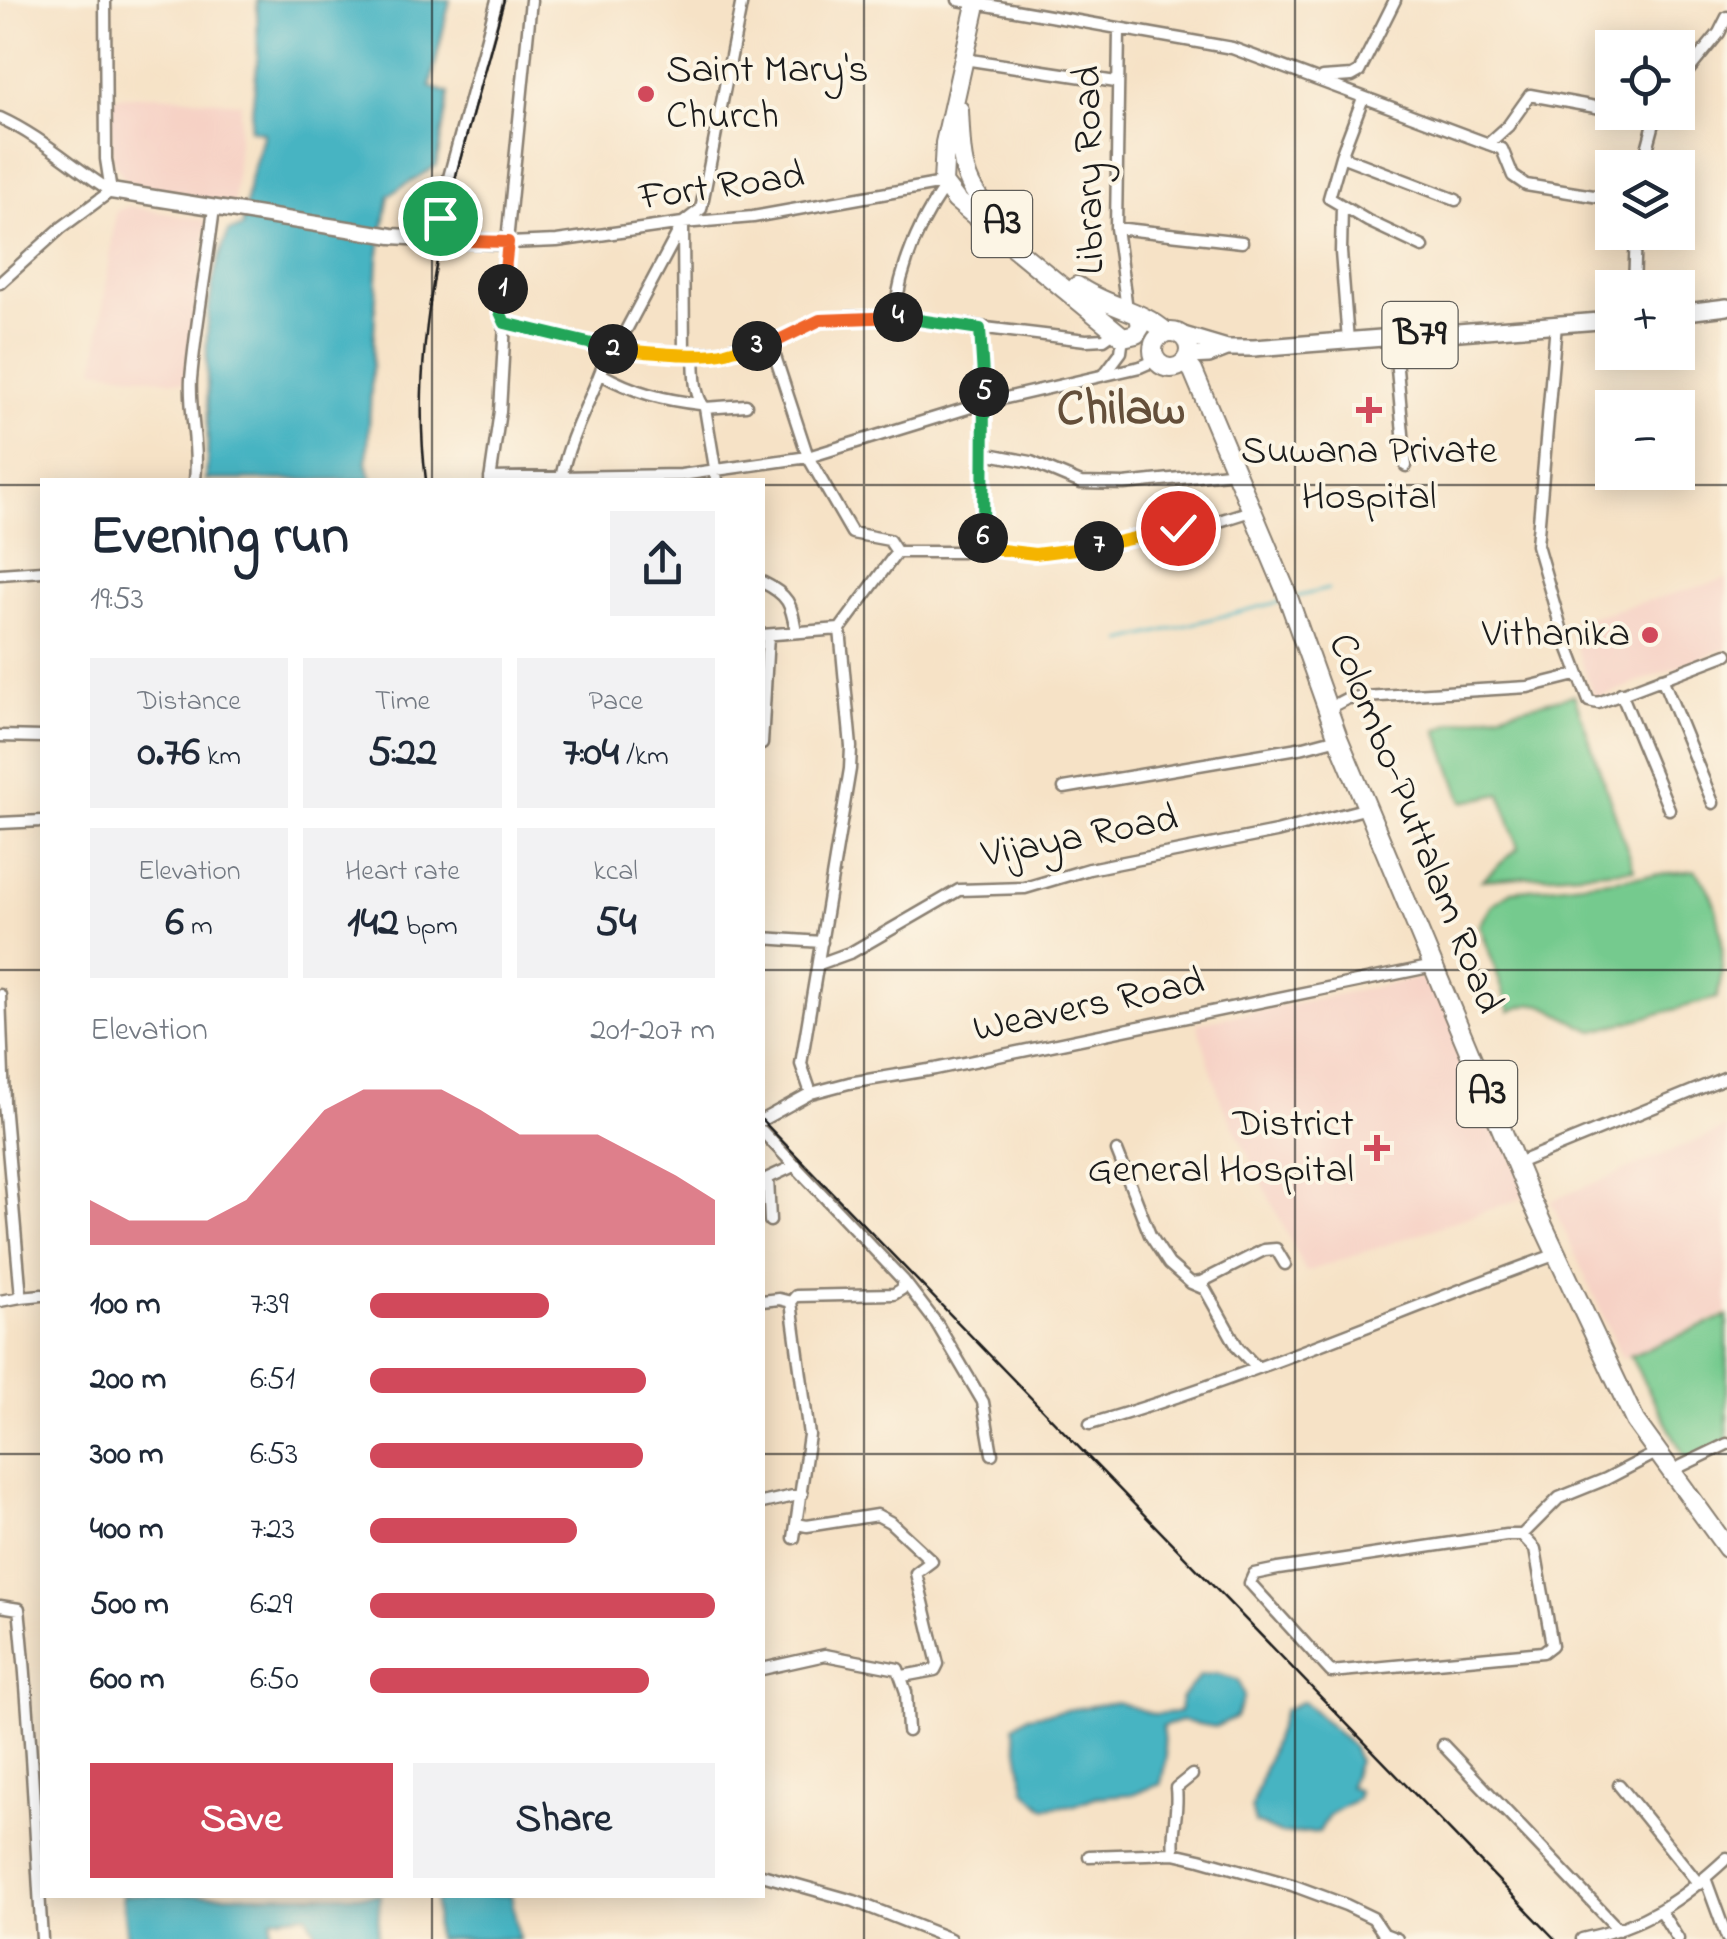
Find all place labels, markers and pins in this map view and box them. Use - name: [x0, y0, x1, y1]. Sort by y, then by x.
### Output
- place label: Saint Mary's Church: [666, 42, 869, 147]
- marker: Saint Mary's Church: [635, 83, 657, 105]
- pin: [398, 176, 483, 261]
- pin: 1: [478, 264, 528, 314]
- pin: 4: [873, 292, 923, 342]
- pin: 3: [732, 321, 782, 371]
- pin: 2: [588, 324, 638, 374]
- pin: 5: [959, 367, 1009, 417]
- marker: Suwana Private Hospital: [1356, 397, 1382, 423]
- place label: Suwana Private Hospital: [1241, 423, 1497, 528]
- pin: [1136, 486, 1221, 571]
- pin: 6: [958, 513, 1008, 563]
- pin: 7: [1074, 521, 1124, 571]
- place label: Vithanika: [1481, 606, 1630, 665]
- marker: Vithanika: [1639, 624, 1661, 646]
- place label: District General Hospital: [1088, 1096, 1354, 1201]
- marker: District General Hospital: [1364, 1135, 1390, 1161]

